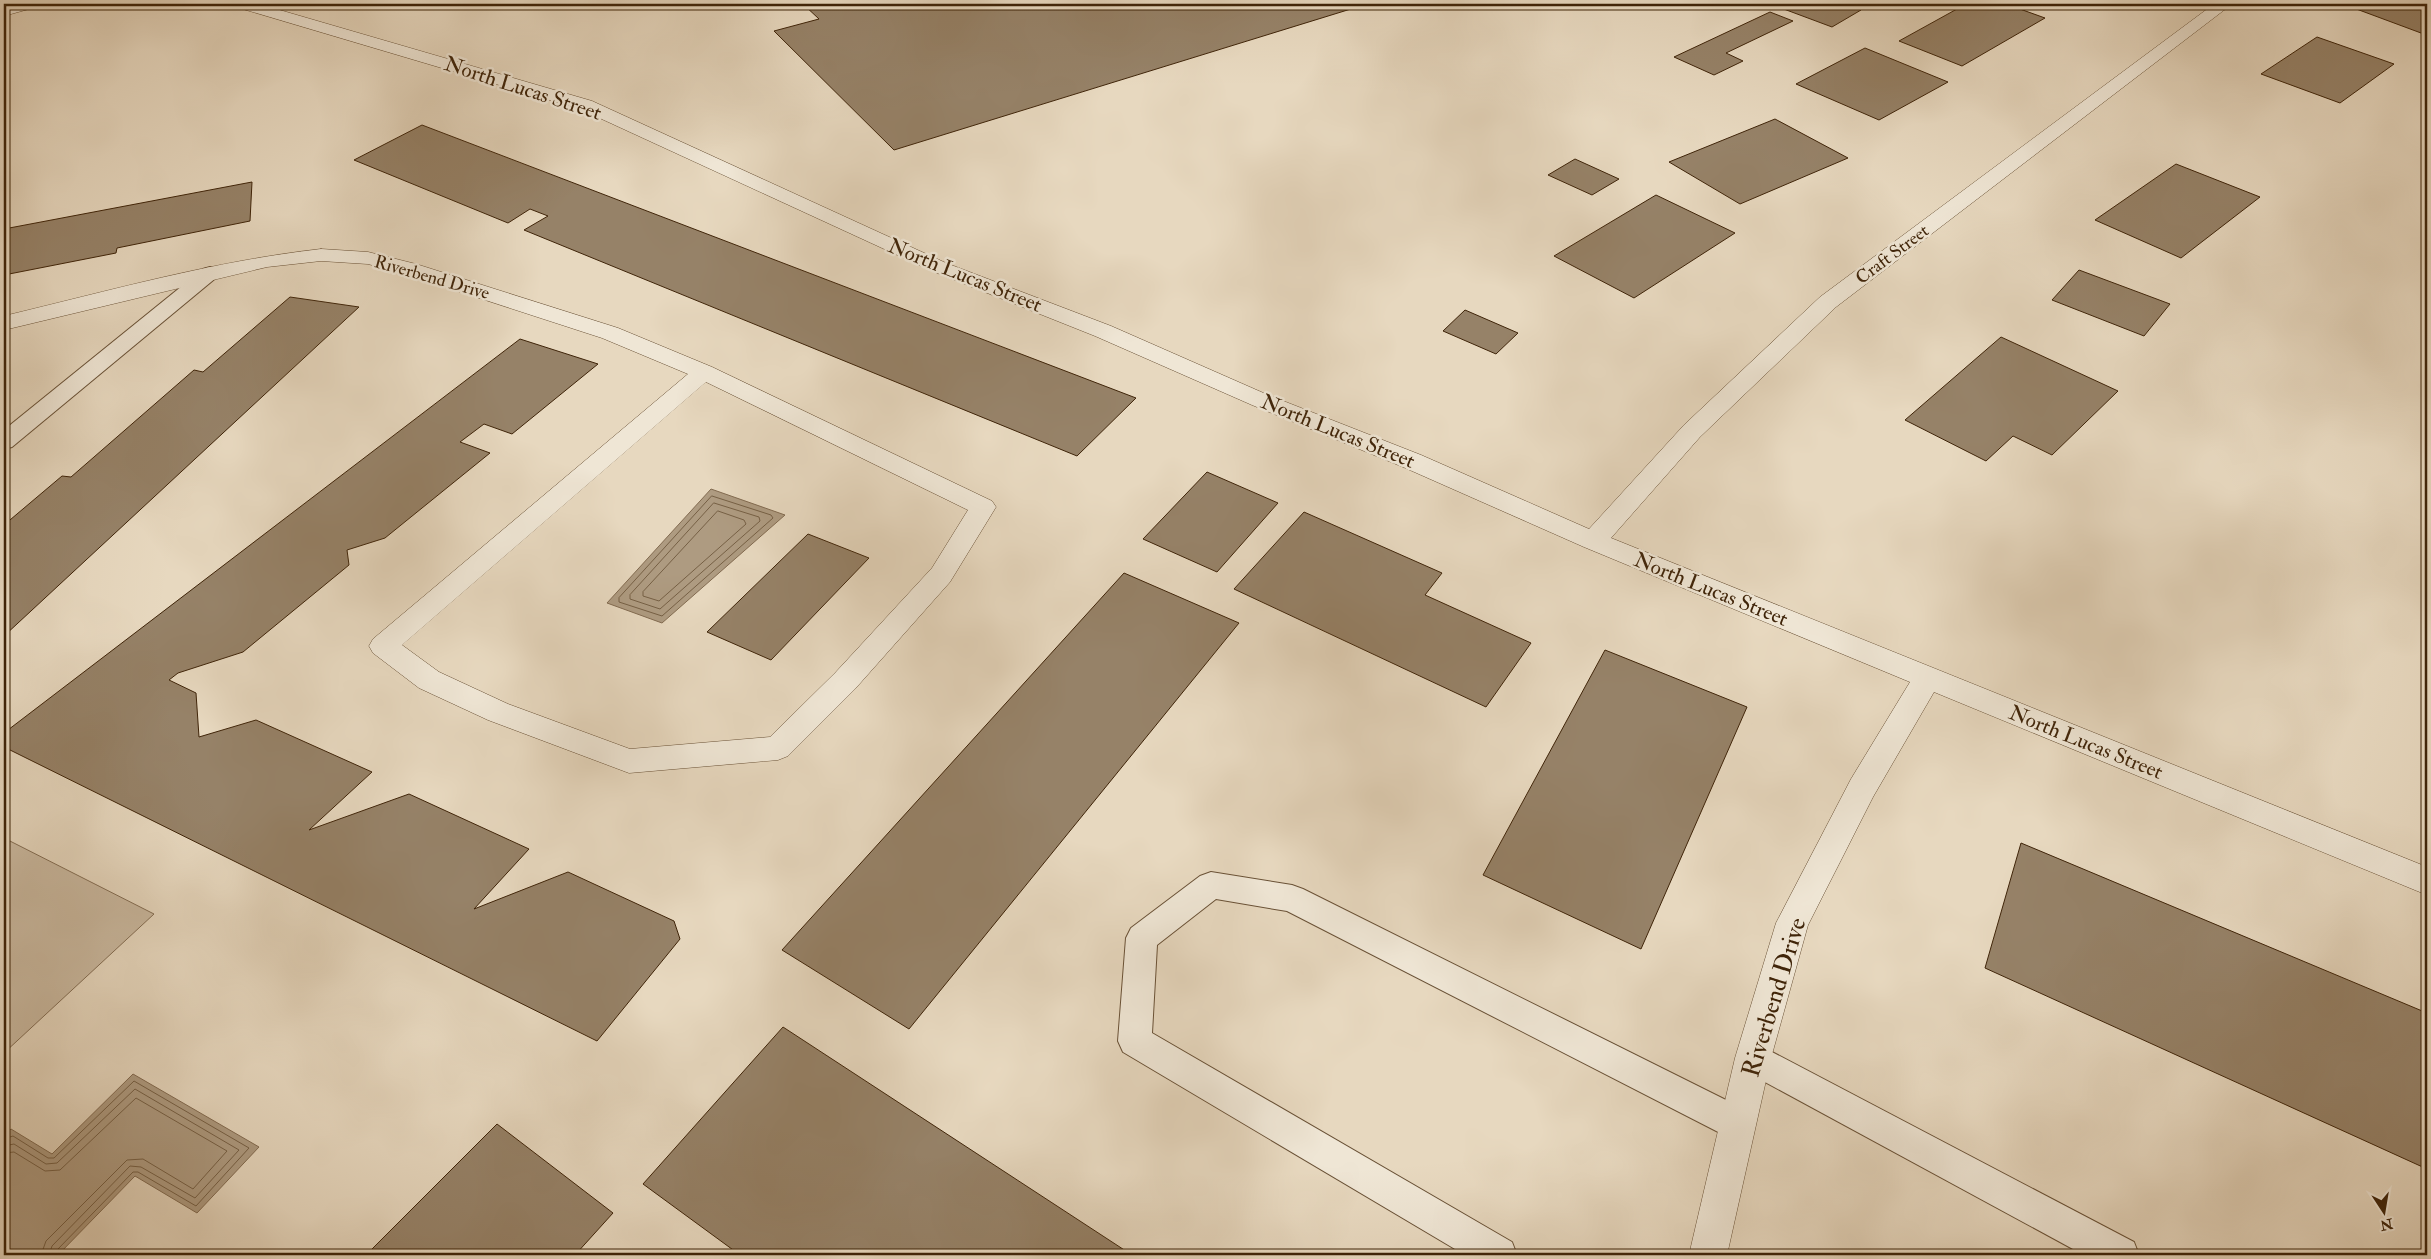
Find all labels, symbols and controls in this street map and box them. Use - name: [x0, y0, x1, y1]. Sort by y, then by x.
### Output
- street label: North Lucas Street: [441, 50, 605, 127]
- street label: Craft Street: [1851, 219, 1934, 289]
- street label: North Lucas Street: [884, 232, 1046, 319]
- street label: Riverbend Drive: [372, 250, 493, 305]
- street label: North Lucas Street: [1257, 388, 1419, 475]
- street label: North Lucas Street: [1630, 546, 1792, 633]
- street label: North Lucas Street: [2005, 699, 2167, 786]
- street label: Riverbend Drive: [1735, 914, 1813, 1081]
- north arrow: [2358, 1186, 2408, 1236]
- text: N: [2378, 1214, 2395, 1234]

